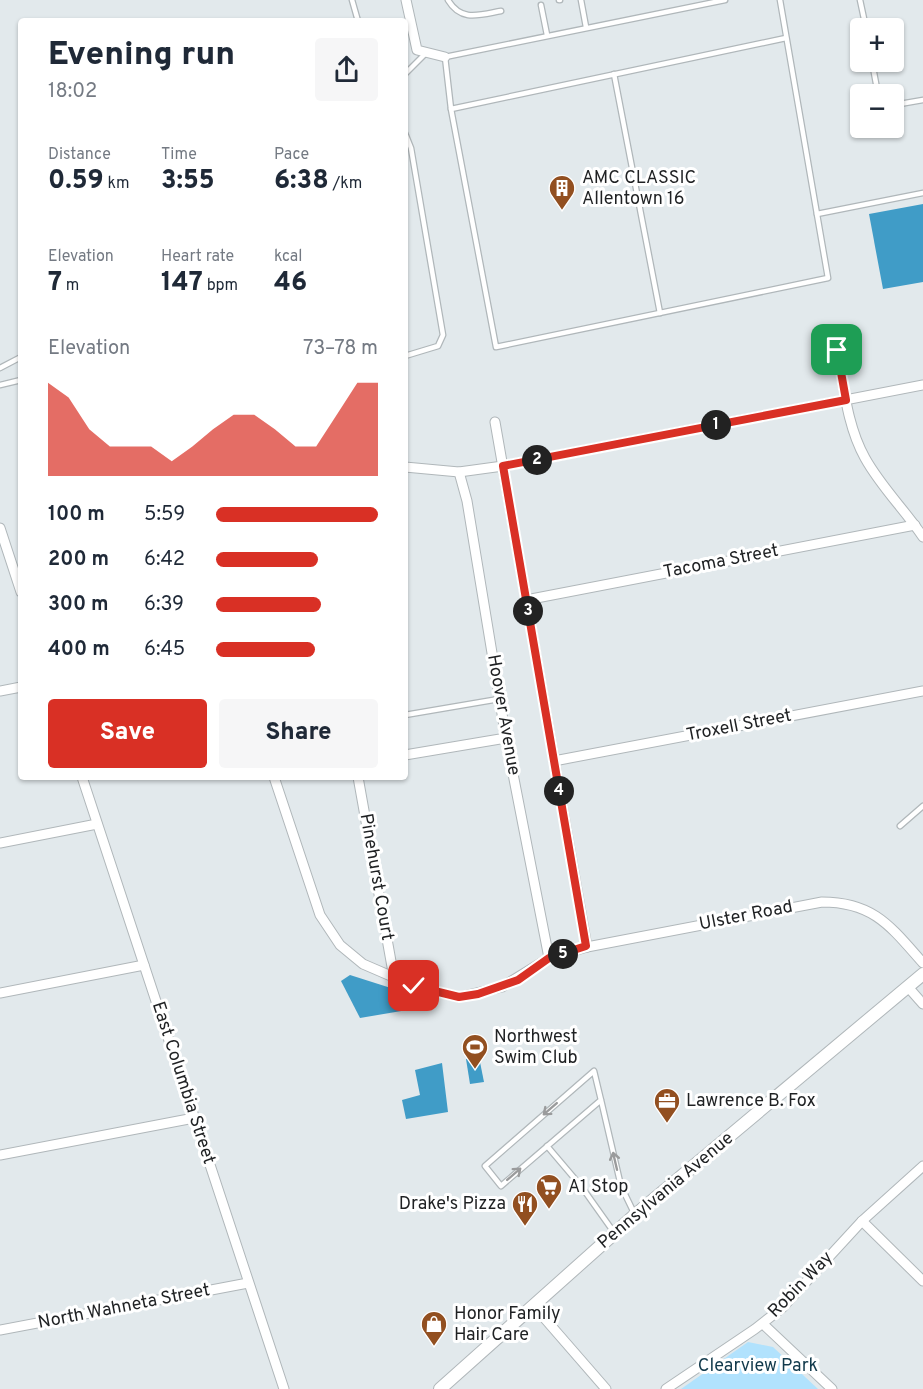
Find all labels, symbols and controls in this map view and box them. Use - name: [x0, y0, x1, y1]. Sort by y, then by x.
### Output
- map controls: [850, 18, 904, 138]
- button: +: [850, 18, 904, 72]
- text: Evening run: [48, 35, 235, 77]
- button: share: [315, 38, 378, 101]
- text: 18:02: [48, 79, 97, 105]
- button: −: [850, 84, 904, 138]
- text: Distance: [48, 145, 111, 165]
- text: Time: [161, 145, 197, 165]
- text: Pace: [274, 145, 309, 165]
- text: 0.59: [48, 165, 104, 198]
- text: 3:55: [161, 165, 215, 198]
- text: 6:38: [274, 165, 329, 198]
- place label: AMC CLASSIC Allentown 16: [582, 167, 696, 211]
- building icon: AMC CLASSIC Allentown 16: [547, 173, 577, 211]
- text: km: [104, 174, 130, 194]
- text: /km: [329, 174, 362, 194]
- text: Elevation: [48, 247, 114, 267]
- text: Heart rate: [161, 247, 234, 267]
- text: kcal: [274, 247, 302, 267]
- text: 7: [48, 267, 62, 300]
- text: 147: [161, 267, 203, 300]
- text: 46: [274, 267, 307, 300]
- text: m: [62, 276, 79, 296]
- text: bpm: [203, 276, 238, 296]
- pin: [811, 324, 862, 375]
- icon: arrive: [820, 333, 853, 366]
- text: Elevation: [48, 336, 130, 362]
- text: 73–78 m: [303, 336, 378, 362]
- pin: 1: [701, 410, 731, 440]
- text: 1: [713, 415, 719, 435]
- pin: 2: [522, 445, 552, 475]
- text: 2: [532, 450, 542, 470]
- text: 100 m: [48, 502, 105, 528]
- text: 5:59: [144, 502, 185, 528]
- street label: Tacoma Street: [662, 540, 780, 584]
- text: 200 m: [48, 547, 109, 573]
- text: 6:42: [144, 547, 185, 573]
- text: 300 m: [48, 592, 109, 618]
- text: 6:39: [144, 592, 184, 618]
- pin: 3: [513, 596, 543, 626]
- text: 3: [523, 601, 533, 621]
- text: 400 m: [48, 637, 110, 663]
- text: 6:45: [144, 637, 185, 663]
- street label: Hoover Avenue: [481, 653, 525, 777]
- button: Save: [48, 699, 207, 768]
- button: Share: [219, 699, 378, 768]
- street label: Troxell Street: [684, 705, 794, 747]
- pin: 4: [544, 776, 574, 806]
- text: 4: [554, 781, 564, 801]
- street label: Pinehurst Court: [354, 812, 398, 942]
- street label: Ulster Road: [697, 896, 795, 936]
- pin: 5: [548, 939, 578, 969]
- text: 5: [558, 944, 568, 964]
- pin: [388, 960, 439, 1011]
- icon: check: [397, 969, 430, 1002]
- street label: East Columbia Street: [146, 999, 220, 1167]
- place label: Northwest Swim Club: [494, 1026, 578, 1070]
- sports icon: Northwest Swim Club: [460, 1032, 490, 1070]
- office icon: Lawrence B. Fox: [652, 1086, 682, 1124]
- place label: Lawrence B. Fox: [686, 1090, 816, 1113]
- one-way arrow: [543, 1102, 558, 1116]
- street label: Pennsylvania Avenue: [593, 1127, 739, 1255]
- one-way arrow: [609, 1152, 621, 1171]
- one-way arrow: [507, 1167, 522, 1181]
- supermarket icon: A1 Stop: [534, 1172, 564, 1210]
- place label: A1 Stop: [568, 1176, 628, 1199]
- restaurant icon: Drake's Pizza: [510, 1189, 540, 1227]
- place label: Drake's Pizza: [399, 1193, 506, 1216]
- street label: Robin Way: [764, 1247, 838, 1323]
- street label: North Wahneta Street: [36, 1279, 212, 1335]
- place label: Honor Family Hair Care: [454, 1303, 561, 1347]
- shop icon: Honor Family Hair Care: [419, 1309, 449, 1347]
- park label: Clearview Park: [698, 1355, 818, 1378]

